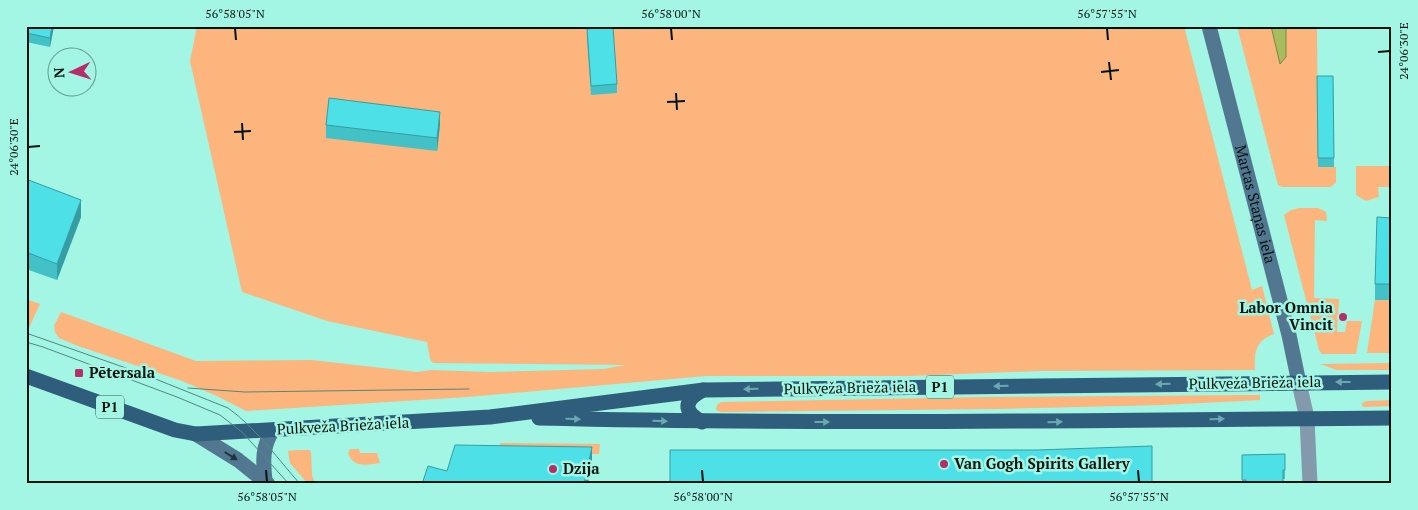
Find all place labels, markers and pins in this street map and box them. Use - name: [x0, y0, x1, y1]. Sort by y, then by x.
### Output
- place label: Labor Omnia Vincit: [1239, 297, 1334, 334]
- marker: Labor Omnia Vincit: [1337, 311, 1349, 323]
- place label: Pētersala: [89, 362, 156, 382]
- marker: Pētersala: [73, 367, 85, 379]
- place label: Van Gogh Spirits Gallery: [954, 453, 1131, 473]
- place label: Dzija: [563, 458, 600, 478]
- marker: Van Gogh Spirits Gallery: [938, 458, 950, 470]
- marker: Dzija: [547, 463, 559, 475]

